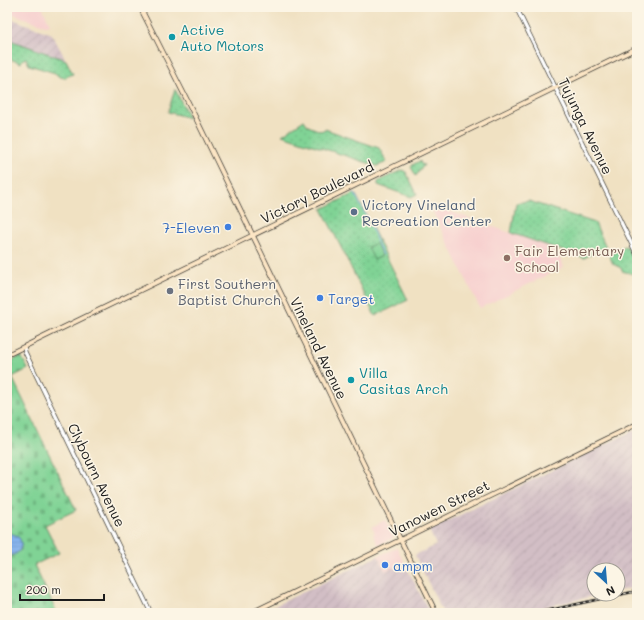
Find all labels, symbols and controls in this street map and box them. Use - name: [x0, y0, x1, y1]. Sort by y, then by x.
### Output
- place label: Active Auto Motors: [180, 20, 264, 55]
- marker: Active Auto Motors: [167, 32, 177, 42]
- street label: Tujunga Avenue: [554, 74, 618, 178]
- street label: Victory Boulevard: [257, 156, 377, 228]
- place label: Victory Vineland Recreation Center: [362, 195, 492, 230]
- marker: Victory Vineland Recreation Center: [349, 207, 359, 217]
- place label: 7-Eleven: [162, 218, 220, 237]
- marker: 7-Eleven: [223, 222, 233, 232]
- place label: Fair Elementary School: [515, 241, 624, 276]
- marker: Fair Elementary School: [502, 253, 512, 263]
- place label: First Southern Baptist Church: [178, 274, 281, 309]
- marker: First Southern Baptist Church: [165, 286, 175, 296]
- place label: Target: [328, 289, 375, 308]
- marker: Target: [315, 293, 325, 303]
- street label: Vineland Avenue: [286, 294, 352, 402]
- place label: Villa Casitas Arch: [359, 363, 448, 398]
- marker: Villa Casitas Arch: [346, 375, 356, 385]
- street label: Clybourn Avenue: [64, 420, 130, 530]
- street label: Vanowen Street: [385, 475, 493, 541]
- place label: ampm: [393, 556, 433, 575]
- marker: ampm: [380, 560, 390, 570]
- north arrow: [586, 562, 626, 602]
- scale bar: [20, 576, 104, 602]
- text: 200 m: [26, 581, 61, 597]
- text: N: [604, 583, 618, 600]

